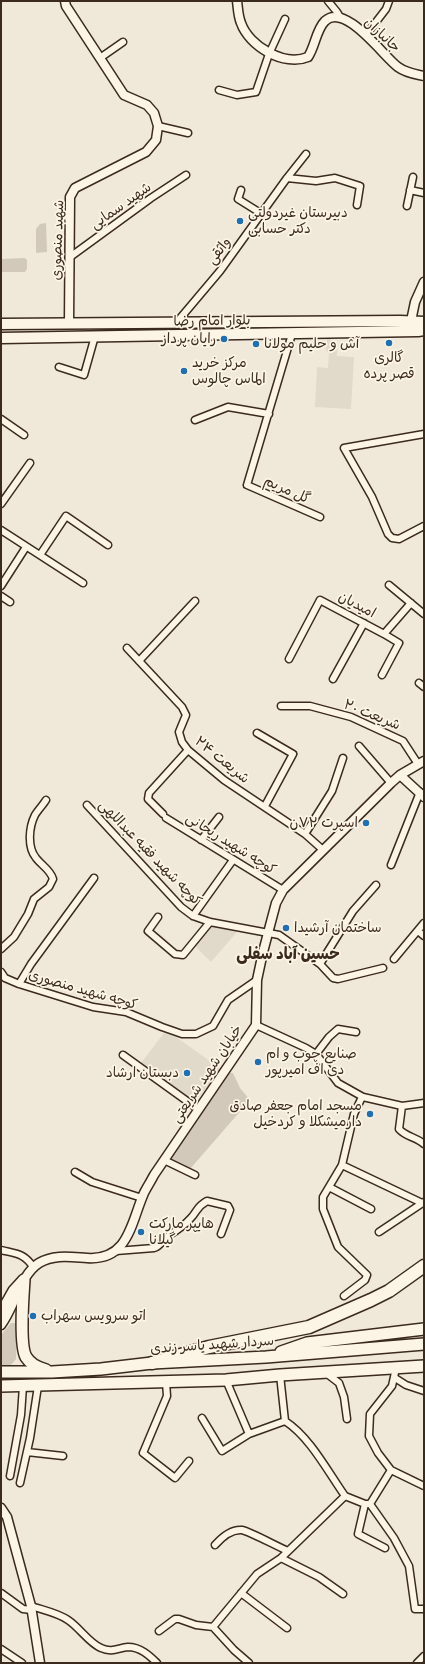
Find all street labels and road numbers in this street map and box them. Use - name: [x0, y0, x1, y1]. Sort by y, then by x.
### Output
- street label: جانبازان: [360, 14, 404, 56]
- street label: شهید سمایی: [87, 179, 155, 233]
- street label: شهید منصوری: [48, 199, 68, 281]
- street label: واثقی: [203, 234, 235, 268]
- street label: بلوار امام رضا: [173, 312, 251, 330]
- street label: گل مریم: [261, 472, 313, 508]
- street label: امیدیان: [335, 588, 379, 622]
- street label: شریعت ۲۰: [341, 696, 403, 734]
- street label: شریعت ۲۴: [191, 733, 253, 787]
- street label: کوچه شهید فقیه عبداللهی: [95, 797, 205, 909]
- street label: کوچه شهید ریحانی: [183, 810, 279, 878]
- street label: کوچه شهید منصوری: [27, 966, 139, 1014]
- street label: خیابان شهید شریعتی: [168, 1022, 246, 1126]
- street label: سردار شهید یاسر زندی: [150, 1332, 274, 1358]

